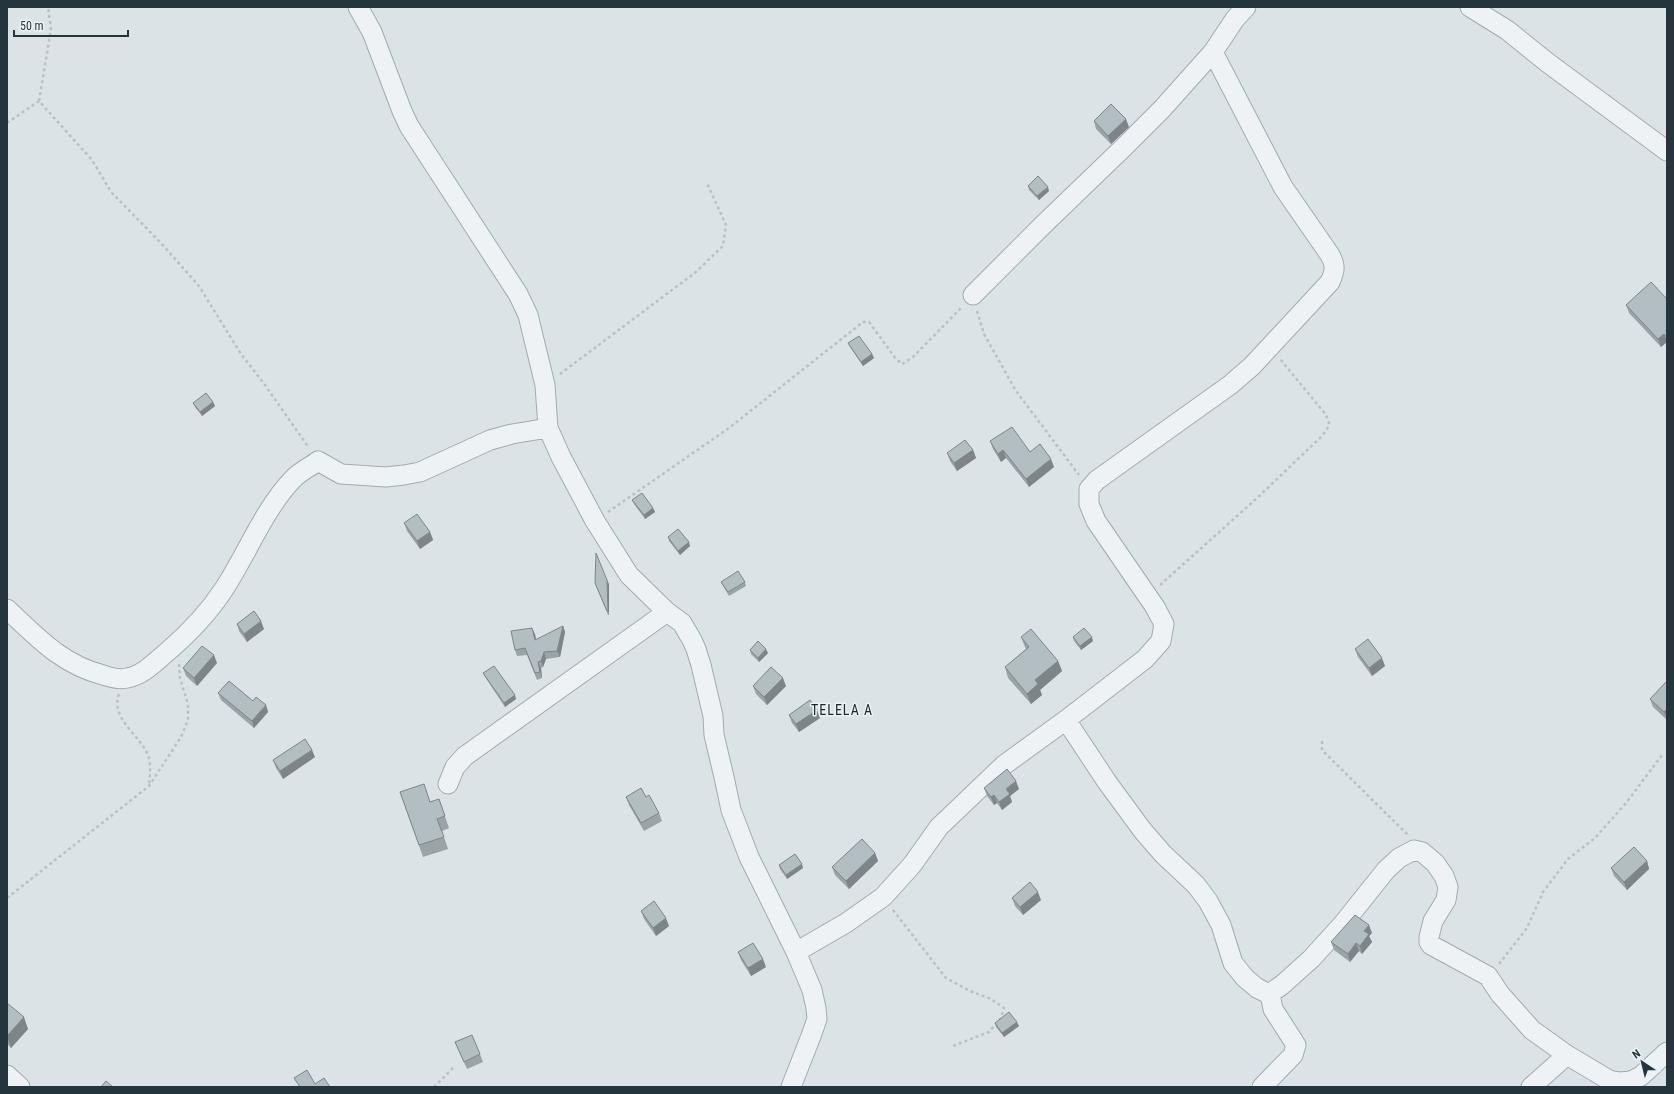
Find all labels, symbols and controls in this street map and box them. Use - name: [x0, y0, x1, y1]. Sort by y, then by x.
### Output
- scale bar: [14, 12, 128, 38]
- text: 50 m: [20, 19, 44, 33]
- district label: TELELA A: [811, 702, 873, 718]
- north arrow: [1622, 1042, 1662, 1082]
- text: N: [1630, 1047, 1643, 1061]

